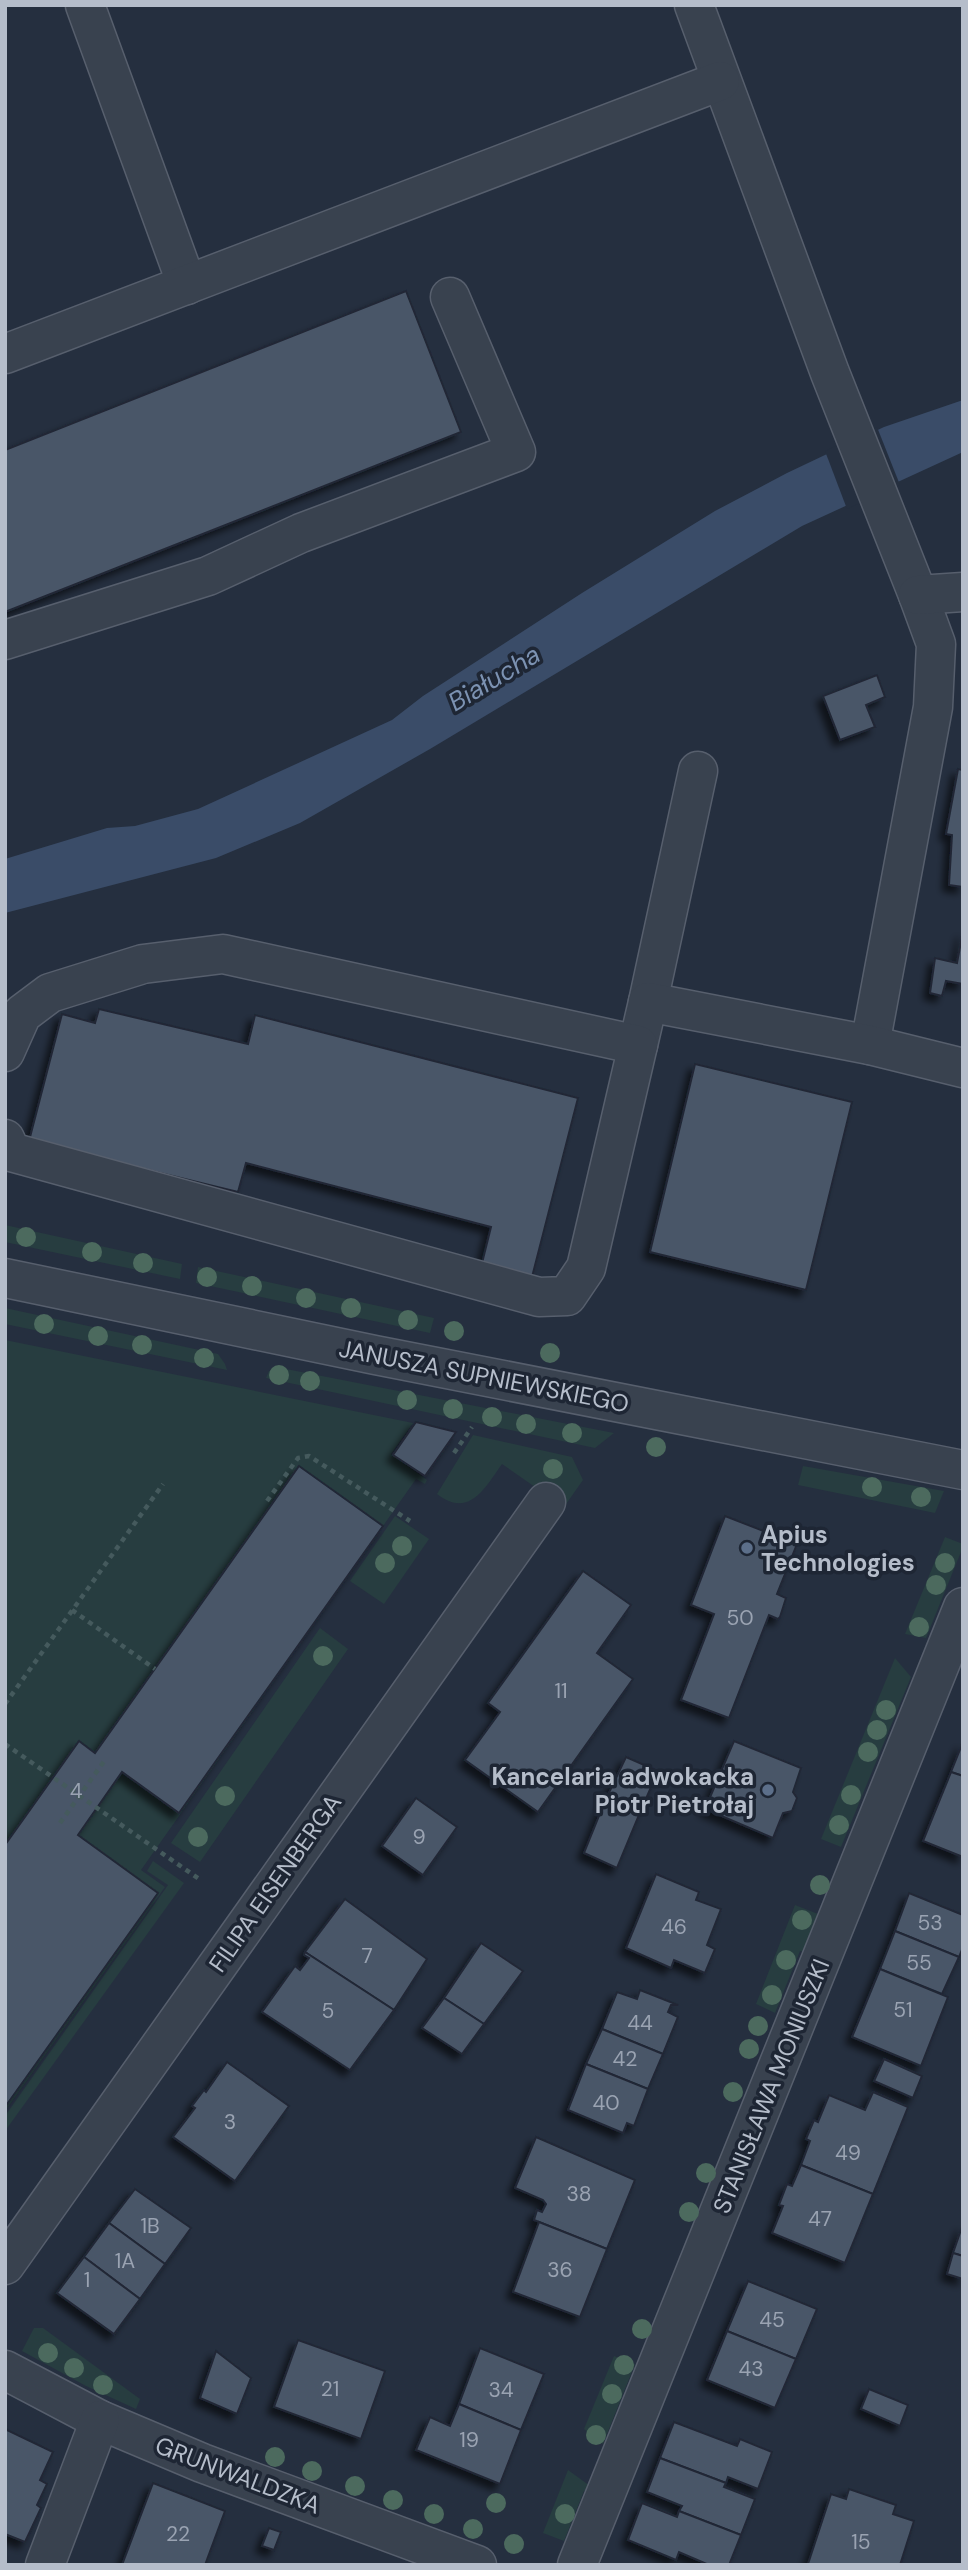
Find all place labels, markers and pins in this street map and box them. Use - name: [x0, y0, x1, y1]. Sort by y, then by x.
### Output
- place label: Apius Technologies: [761, 1519, 915, 1578]
- marker: Apius Technologies: [739, 1540, 755, 1556]
- place label: Kancelaria adwokacka Piotr Pietrołaj: [492, 1761, 754, 1820]
- marker: Kancelaria adwokacka Piotr Pietrołaj: [760, 1782, 776, 1798]

